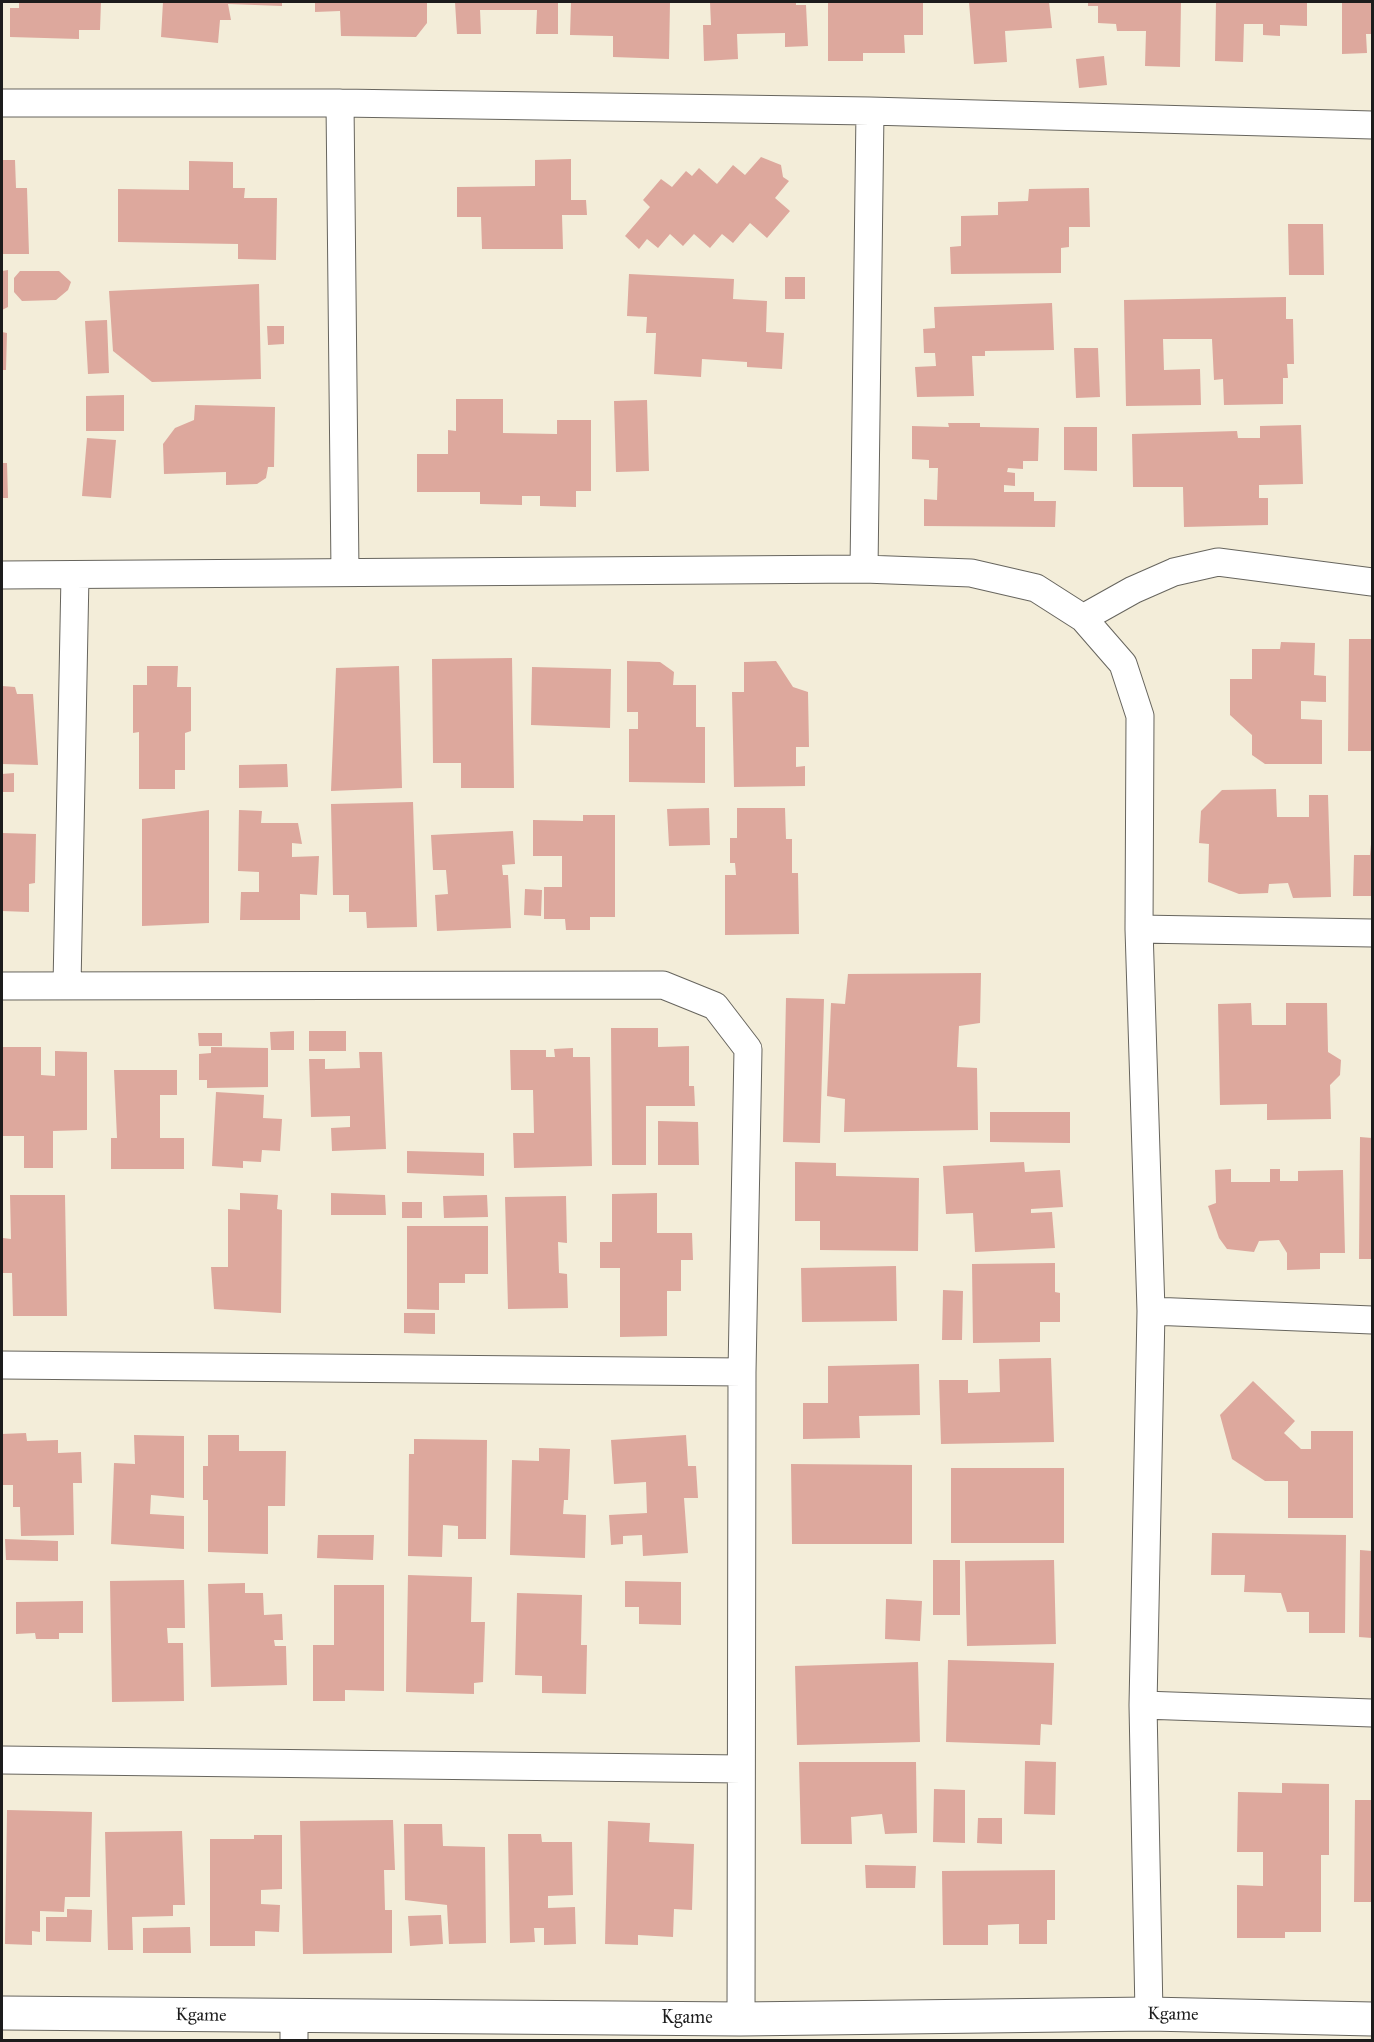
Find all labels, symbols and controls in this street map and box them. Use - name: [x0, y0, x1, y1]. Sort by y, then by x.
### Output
- street label: Kgame: [1147, 2004, 1199, 2026]
- street label: Kgame: [175, 2005, 227, 2027]
- street label: Kgame: [661, 2008, 713, 2030]

